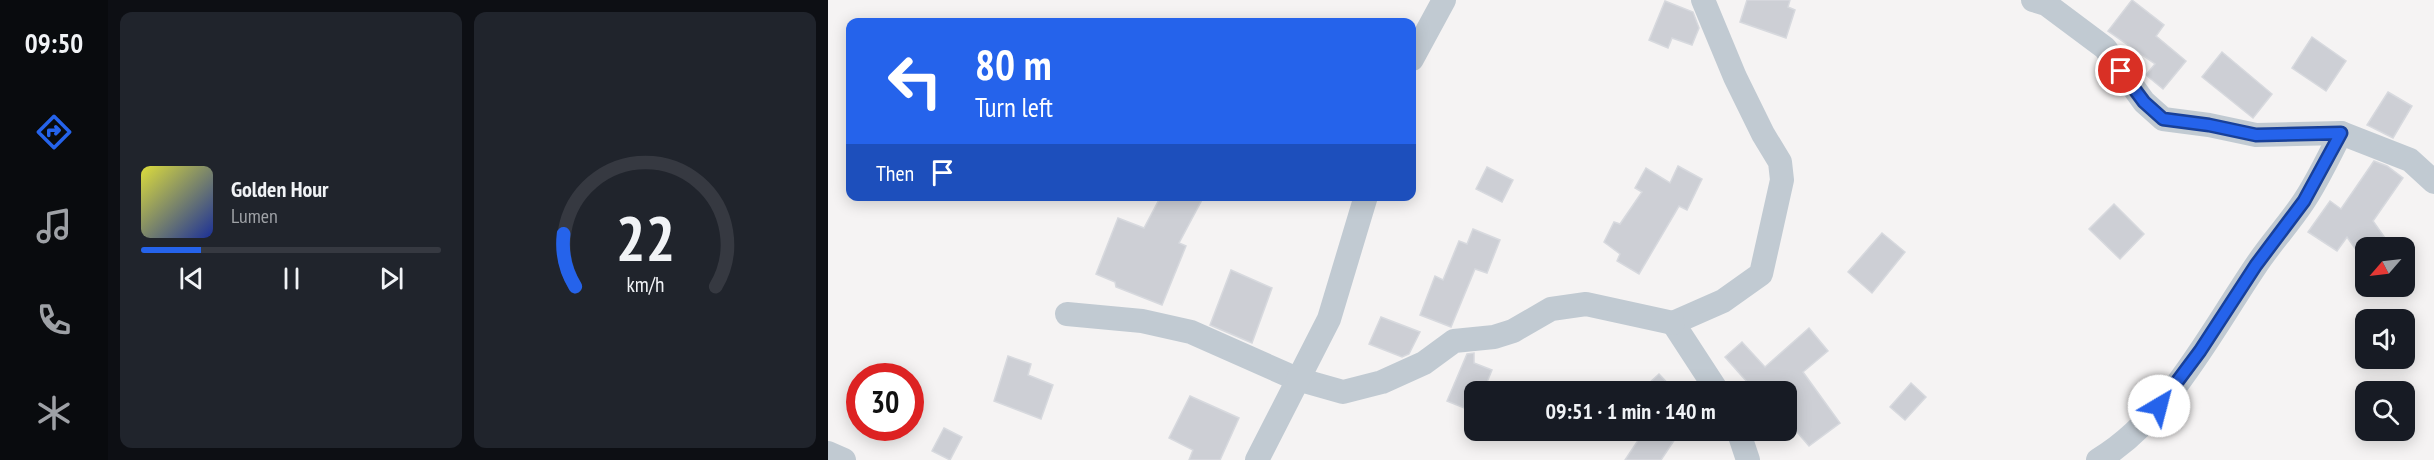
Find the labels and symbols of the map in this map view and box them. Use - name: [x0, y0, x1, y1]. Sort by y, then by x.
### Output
- pin: [2095, 45, 2146, 96]
- north arrow: [2355, 237, 2415, 297]
- speed limit sign: 30: [846, 363, 924, 441]
- position arrow: [2127, 374, 2191, 438]

